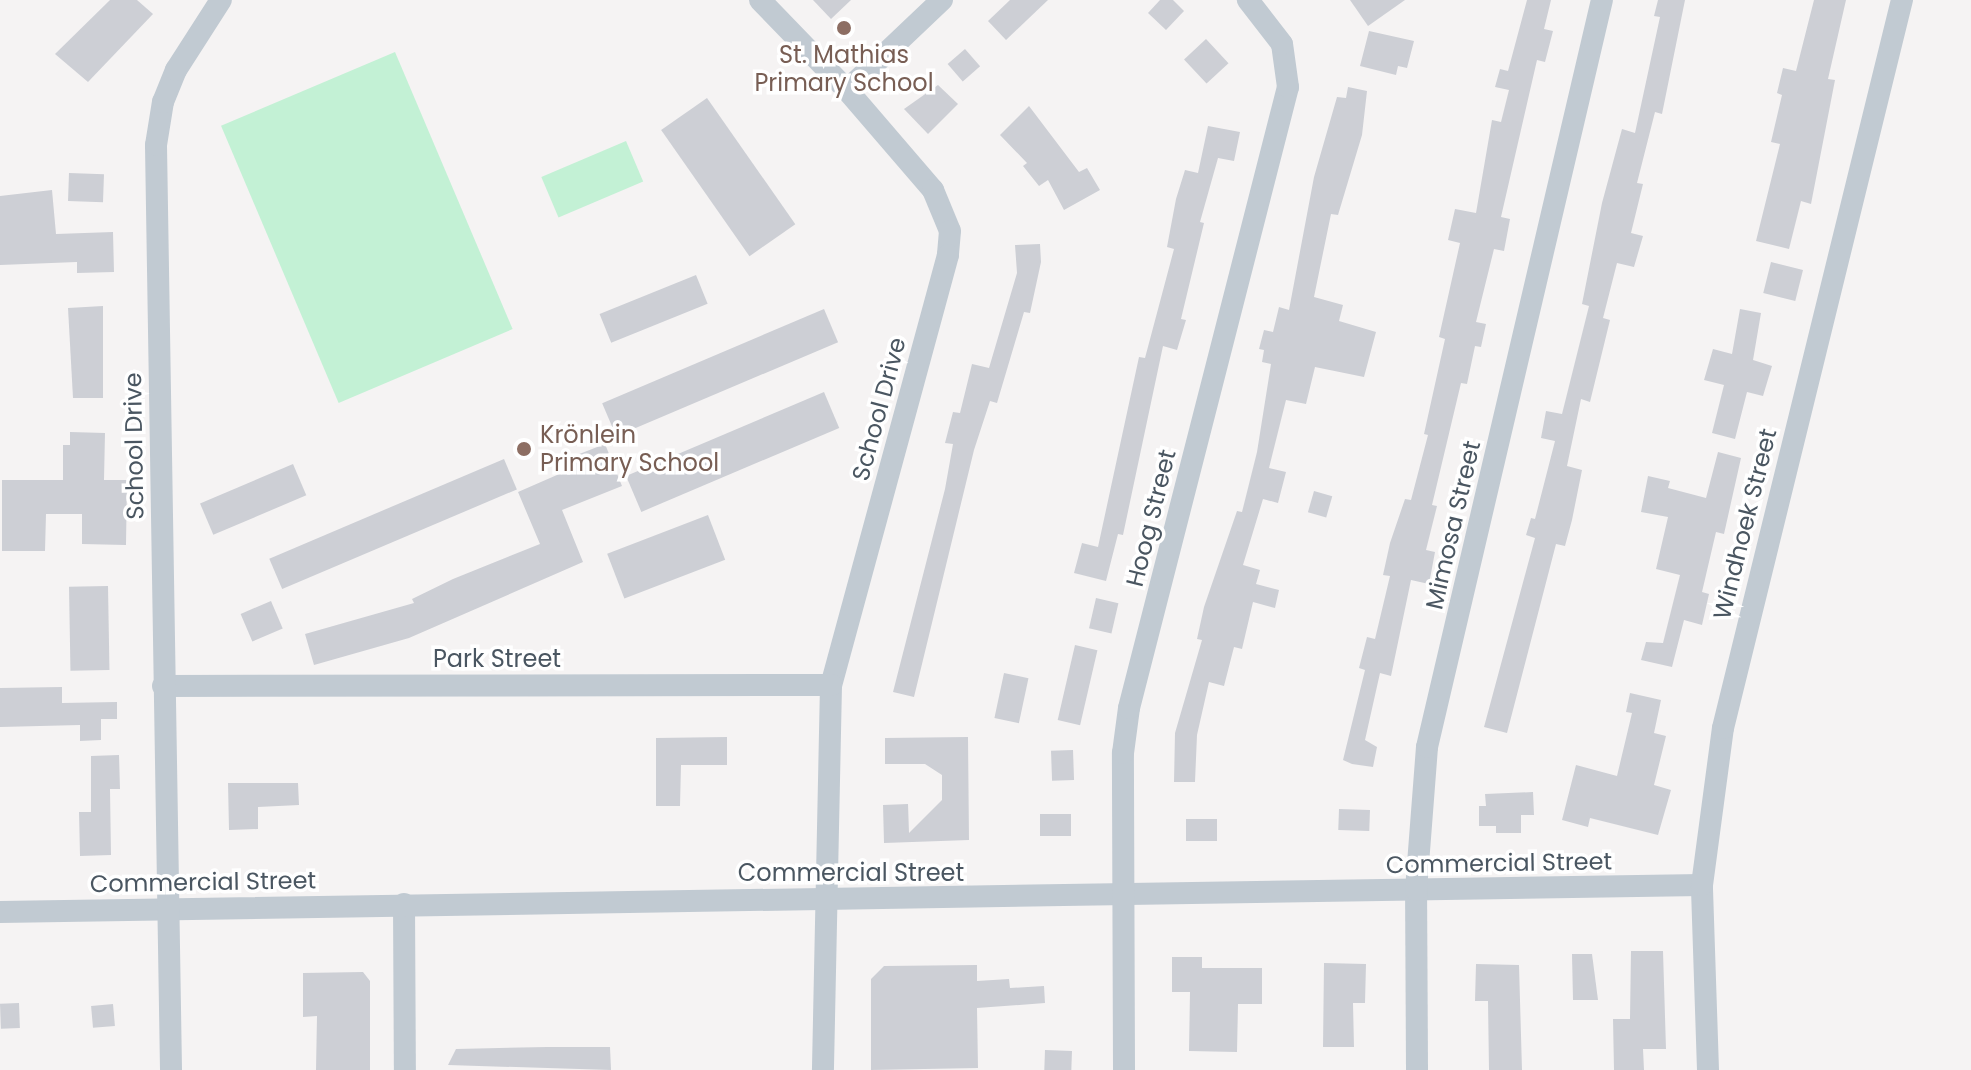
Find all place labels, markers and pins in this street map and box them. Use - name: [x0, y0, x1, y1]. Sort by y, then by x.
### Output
- marker: St. Mathias Primary School: [835, 19, 853, 37]
- place label: St. Mathias Primary School: [754, 41, 934, 97]
- place label: Krönlein Primary School: [540, 421, 719, 477]
- marker: Krönlein Primary School: [515, 440, 533, 458]

